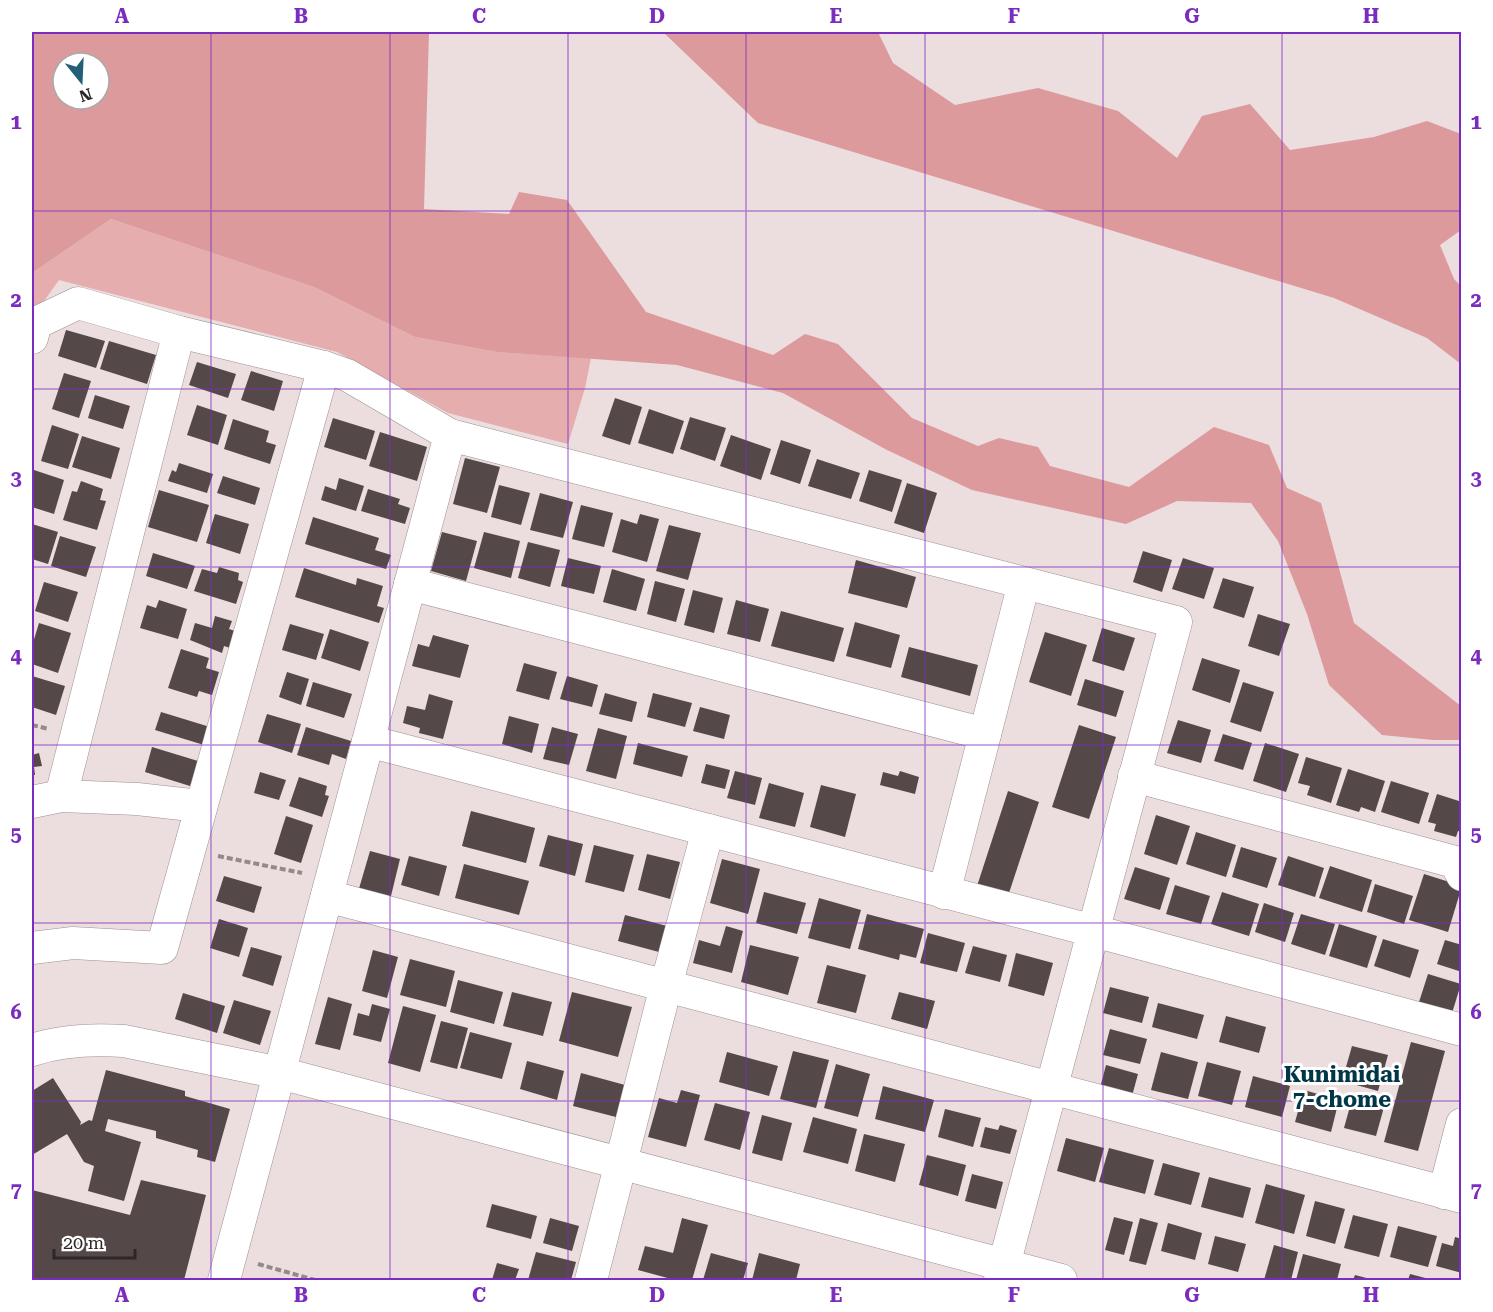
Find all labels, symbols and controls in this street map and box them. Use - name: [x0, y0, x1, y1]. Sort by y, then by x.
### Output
- text: A: [115, 4, 130, 28]
- text: B: [294, 4, 308, 28]
- text: C: [472, 4, 486, 28]
- text: D: [649, 4, 665, 28]
- text: E: [830, 4, 843, 28]
- text: F: [1008, 4, 1020, 28]
- text: G: [1184, 4, 1200, 28]
- text: H: [1363, 4, 1379, 28]
- north arrow: [51, 51, 111, 111]
- text: N: [77, 84, 94, 106]
- text: 1: [10, 110, 22, 134]
- text: 1: [1470, 110, 1482, 134]
- text: 2: [10, 288, 22, 312]
- text: 2: [1470, 288, 1482, 312]
- text: 3: [10, 466, 22, 490]
- text: 3: [1470, 466, 1482, 490]
- text: 4: [10, 644, 22, 668]
- text: 4: [1470, 644, 1482, 668]
- text: 5: [10, 822, 22, 846]
- text: 5: [1470, 822, 1482, 846]
- text: 6: [10, 1000, 22, 1024]
- text: 6: [1470, 1000, 1482, 1024]
- district label: Kunimidai 7-chome: [1284, 1062, 1400, 1112]
- text: 7: [10, 1178, 22, 1202]
- text: 7: [1470, 1178, 1482, 1202]
- scale bar: [54, 1222, 135, 1260]
- text: 20 m: [63, 1232, 104, 1253]
- text: A: [115, 1283, 130, 1307]
- text: B: [294, 1283, 308, 1307]
- text: C: [472, 1283, 486, 1307]
- text: D: [649, 1283, 665, 1307]
- text: E: [830, 1283, 843, 1307]
- text: F: [1008, 1283, 1020, 1307]
- text: G: [1184, 1283, 1200, 1307]
- text: H: [1363, 1283, 1379, 1307]

